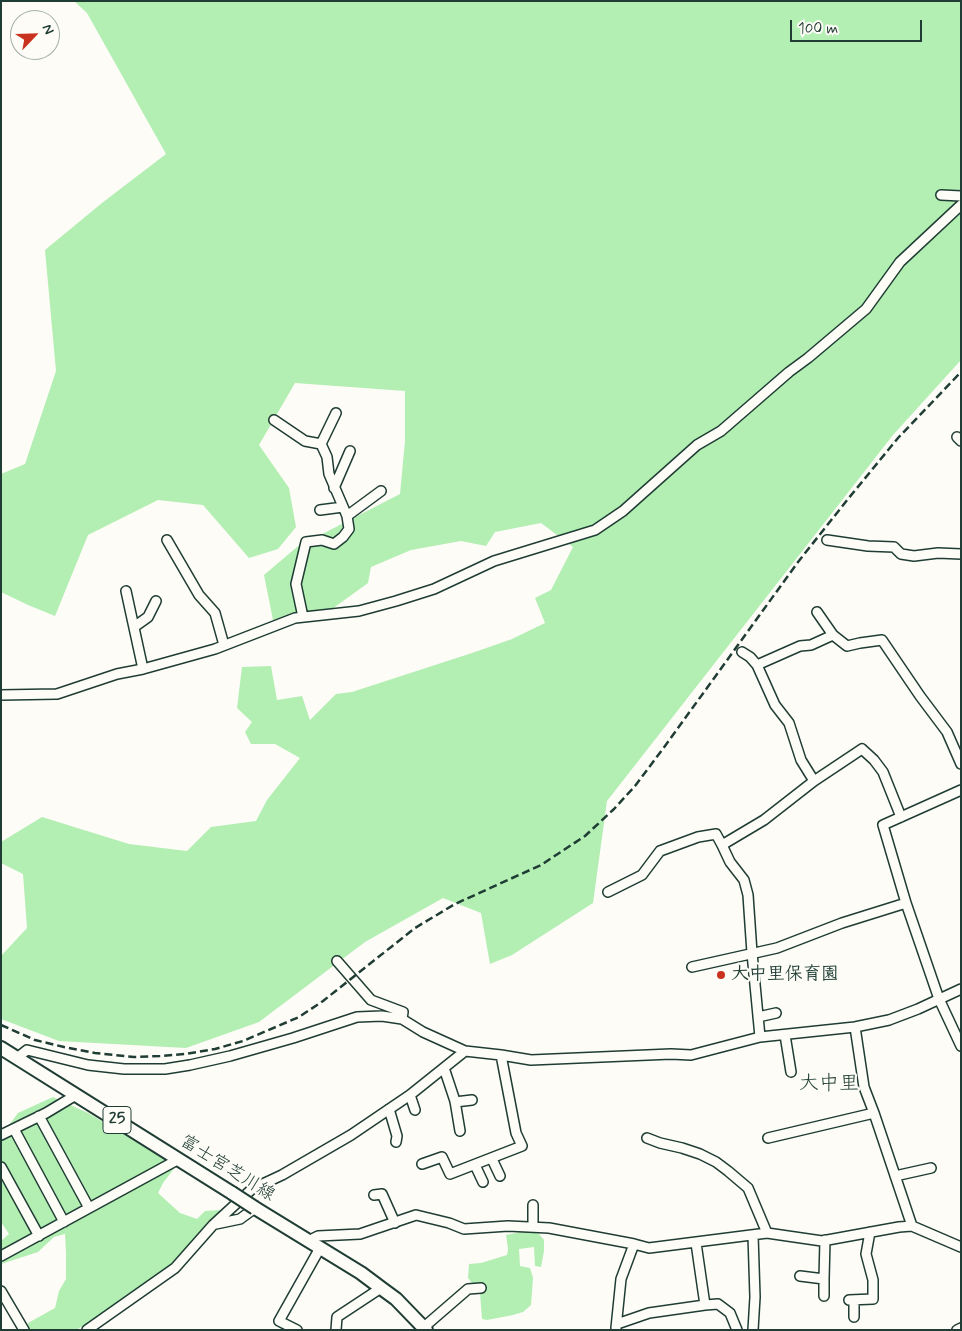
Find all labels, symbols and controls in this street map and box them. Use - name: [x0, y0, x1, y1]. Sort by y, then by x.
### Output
- north arrow: [10, 10, 60, 60]
- scale bar: [792, 10, 924, 42]
- text: 100 m: [798, 19, 838, 39]
- text: N: [38, 21, 58, 37]
- place label: 大中里保育園: [731, 964, 839, 986]
- marker: 大中里保育園: [715, 969, 727, 981]
- district label: 大中里: [799, 1073, 859, 1097]
- road number: 25: [103, 1106, 131, 1134]
- street label: 富士宮芝川線: [175, 1131, 279, 1207]

